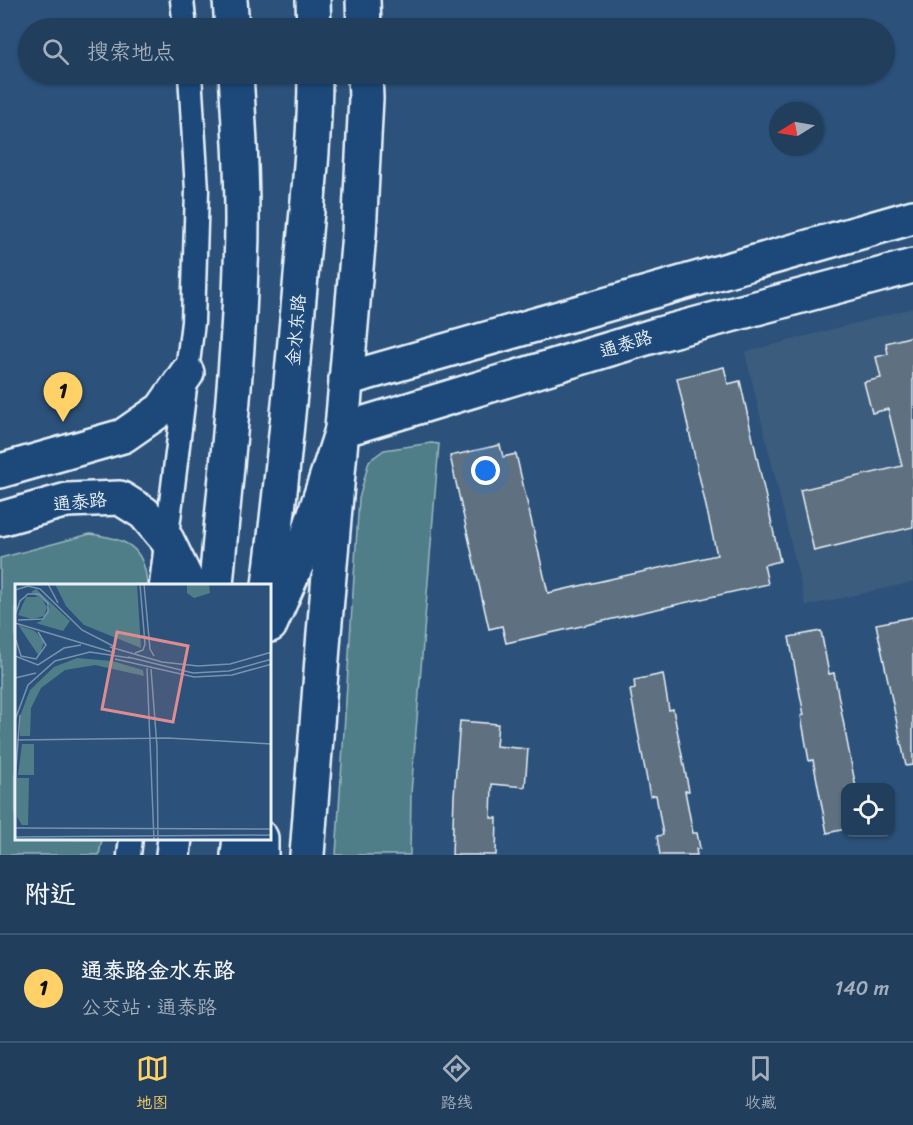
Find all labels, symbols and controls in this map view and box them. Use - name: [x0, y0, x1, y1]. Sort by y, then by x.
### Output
- search box: [18, 18, 895, 84]
- text: 搜索地点: [87, 32, 175, 71]
- icon: search: [39, 35, 72, 68]
- north arrow: [769, 102, 823, 156]
- street label: 金水东路: [277, 293, 315, 367]
- street label: 通泰路: [596, 321, 656, 367]
- pin: 1: [44, 372, 82, 422]
- your location: [471, 456, 500, 485]
- street label: 通泰路: [51, 483, 109, 521]
- inset map: [15, 584, 272, 840]
- map controls: [841, 783, 895, 837]
- button: locate: [841, 783, 895, 837]
- text: 附近: [24, 871, 76, 917]
- text: 通泰路金水东路: [81, 951, 235, 990]
- text: 1: [39, 971, 48, 1006]
- text: 140 m: [835, 971, 889, 1006]
- text: 公交站 · 通泰路: [81, 990, 217, 1025]
- tab: 地图: [136, 1052, 169, 1117]
- tab: 路线: [440, 1052, 473, 1117]
- tab: 收藏: [744, 1052, 777, 1117]

